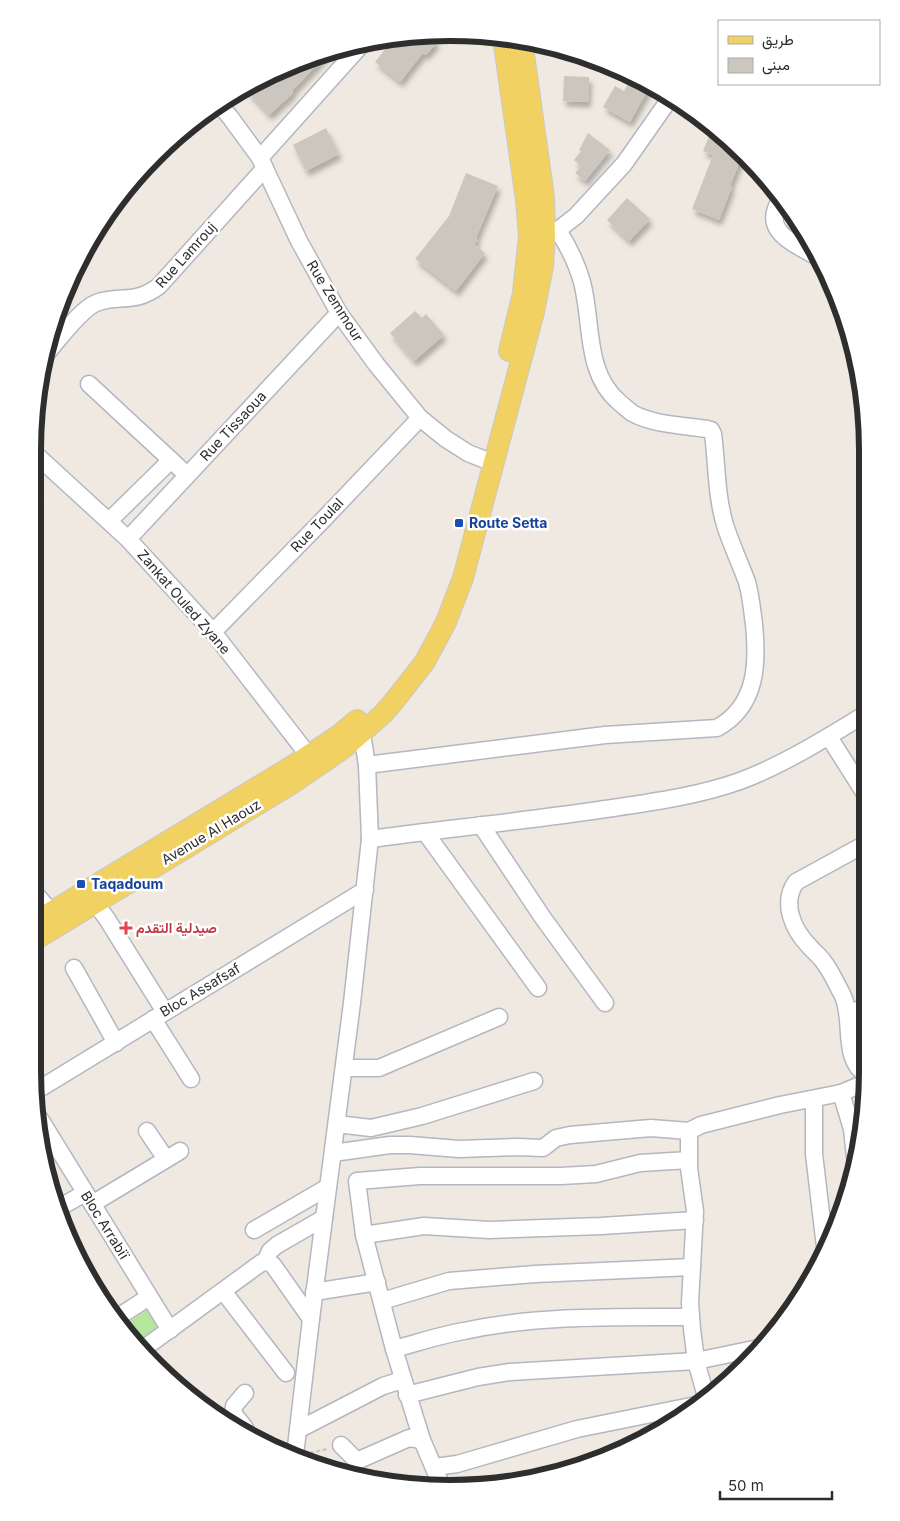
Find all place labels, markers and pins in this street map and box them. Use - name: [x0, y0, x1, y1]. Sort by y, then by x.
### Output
- place label: Route Setta: [469, 514, 547, 531]
- marker: Route Setta: [453, 517, 465, 529]
- place label: Taqadoum: [91, 875, 163, 892]
- marker: Taqadoum: [75, 878, 87, 890]
- place label: صيدلية التقدم: [136, 919, 217, 937]
- marker: صيدلية التقدم: [120, 922, 132, 934]

